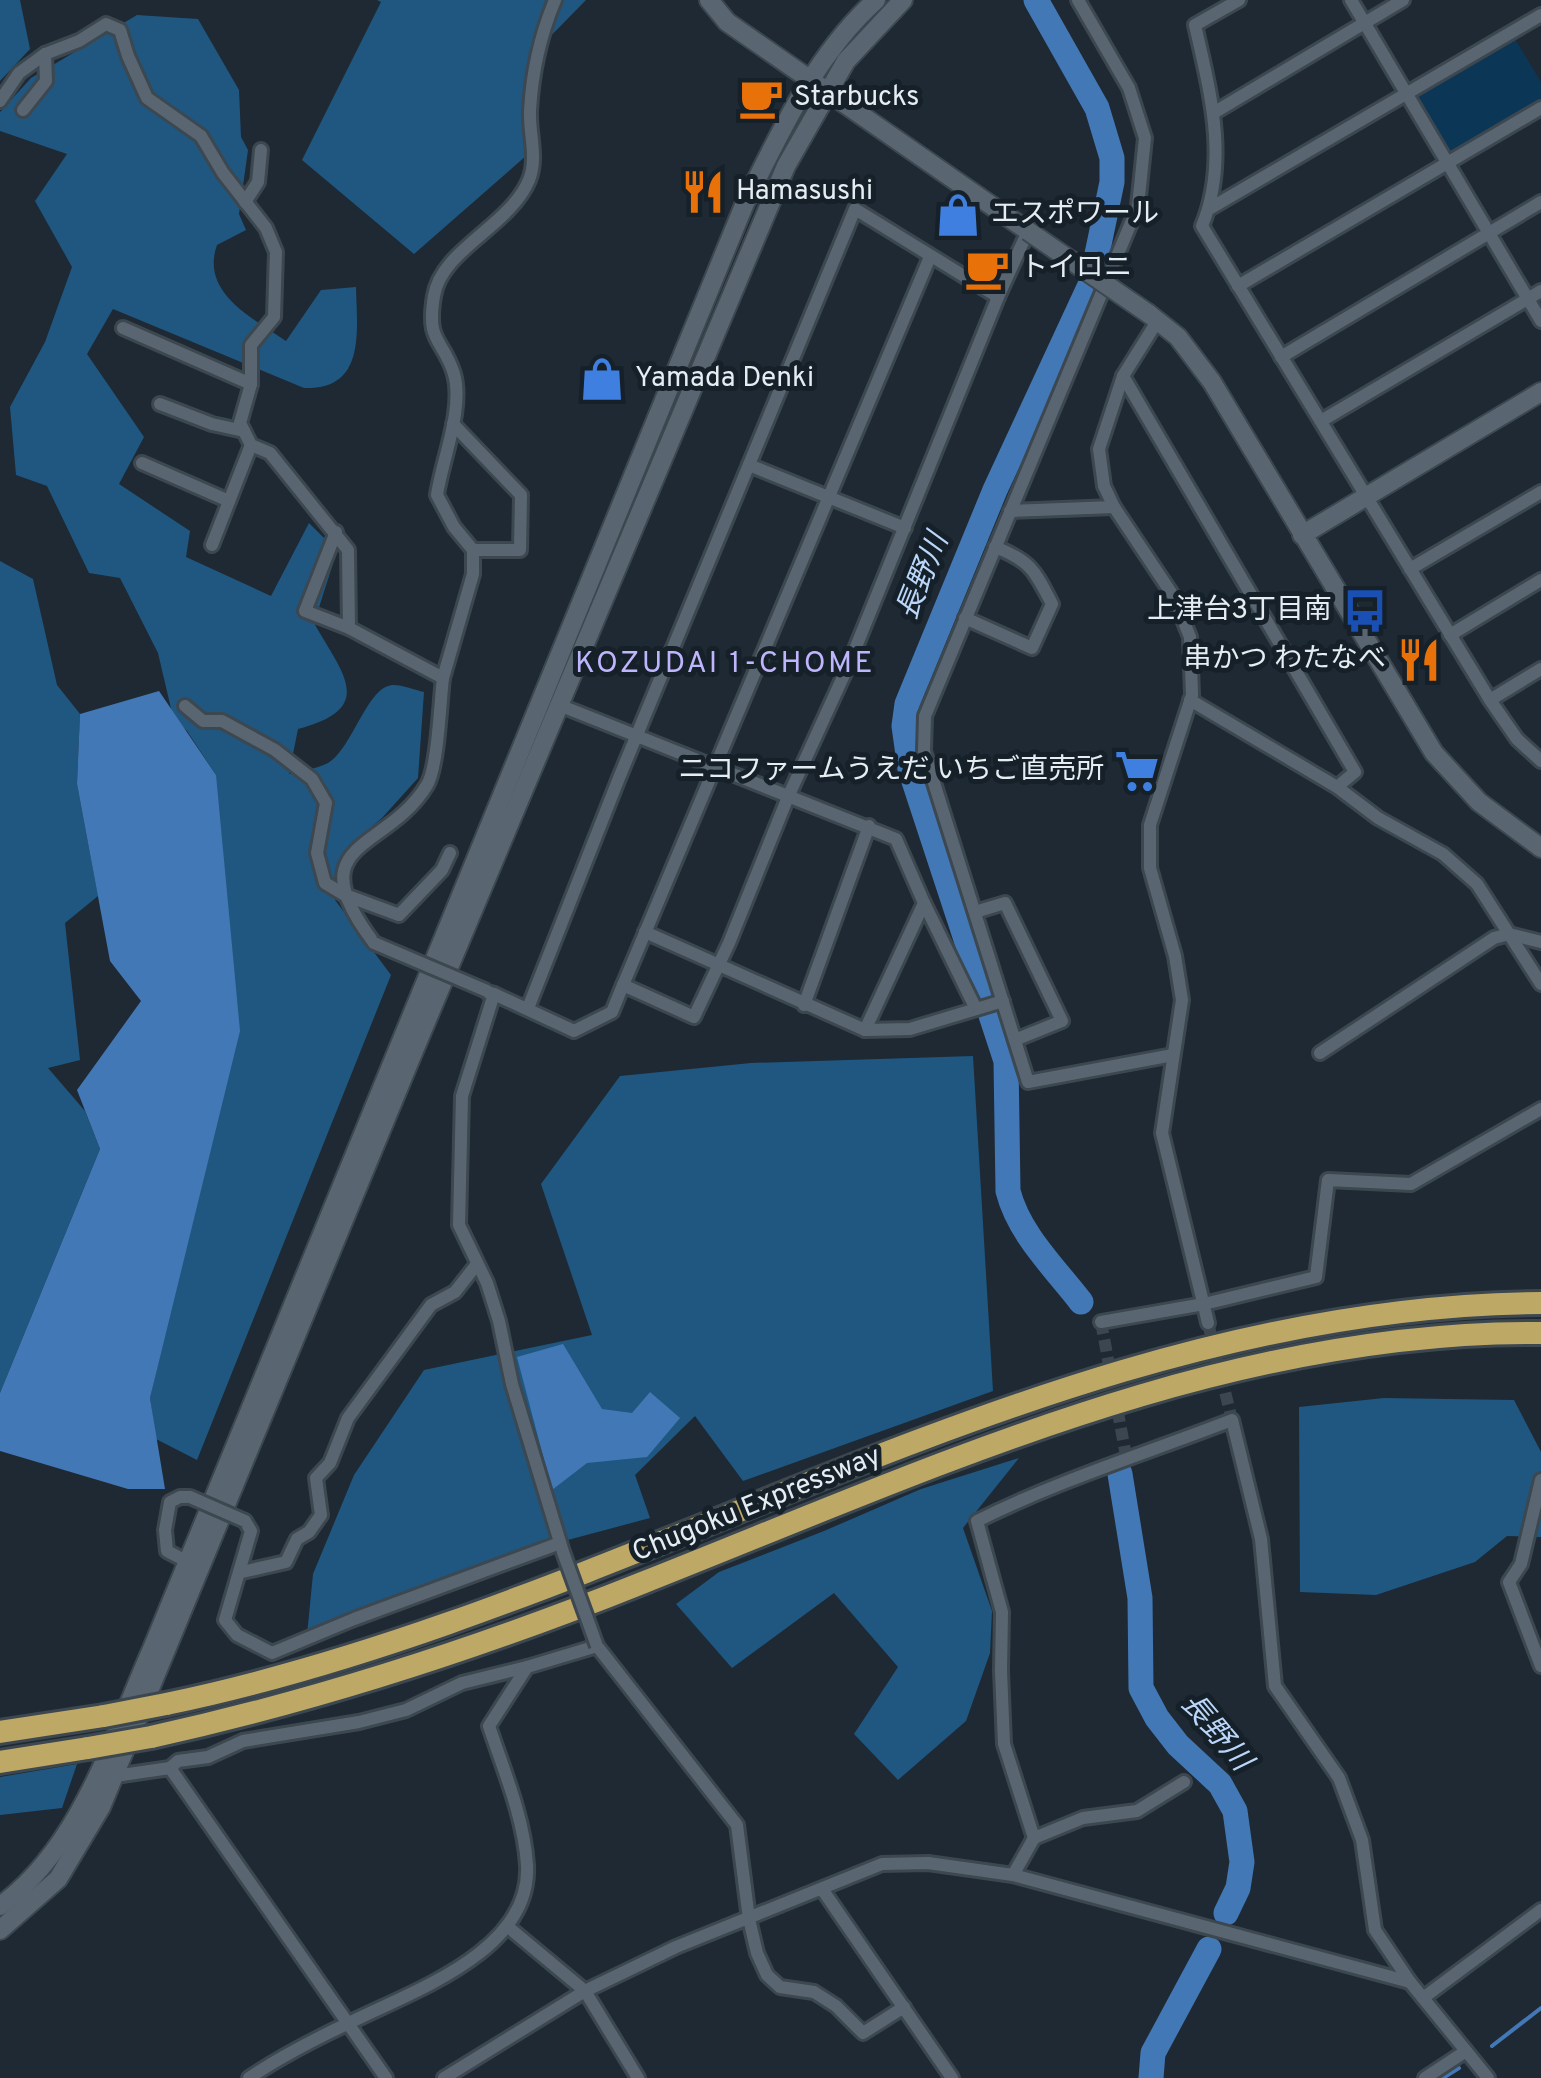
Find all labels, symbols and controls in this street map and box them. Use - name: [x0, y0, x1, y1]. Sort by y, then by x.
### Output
- cafe icon: Starbucks: [737, 74, 785, 122]
- place label: Starbucks: [794, 80, 919, 116]
- restaurant icon: Hamasushi: [679, 168, 727, 216]
- place label: Hamasushi: [736, 174, 873, 210]
- shop icon: エスポワール: [934, 191, 982, 239]
- place label: エスポワール: [991, 197, 1159, 233]
- cafe icon: トイロニ: [963, 245, 1011, 293]
- place label: トイロニ: [1020, 251, 1132, 287]
- shop icon: Yamada Denki: [578, 355, 626, 403]
- place label: Yamada Denki: [635, 361, 814, 397]
- water label: 長野川: [890, 526, 959, 626]
- bus stop icon: 上津台3丁目南: [1341, 587, 1389, 635]
- place label: 上津台3丁目南: [1147, 593, 1332, 629]
- restaurant icon: 串かつ わたなべ: [1395, 636, 1443, 684]
- place label: 串かつ わたなべ: [1183, 642, 1386, 678]
- district label: KOZUDAI 1-CHOME: [575, 646, 875, 683]
- supermarket icon: ニコファームうえだ いちご直売所: [1113, 747, 1161, 795]
- place label: ニコファームうえだ いちご直売所: [678, 753, 1104, 789]
- street label: Chugoku Expressway: [627, 1439, 887, 1571]
- water label: 長野川: [1172, 1687, 1260, 1782]

